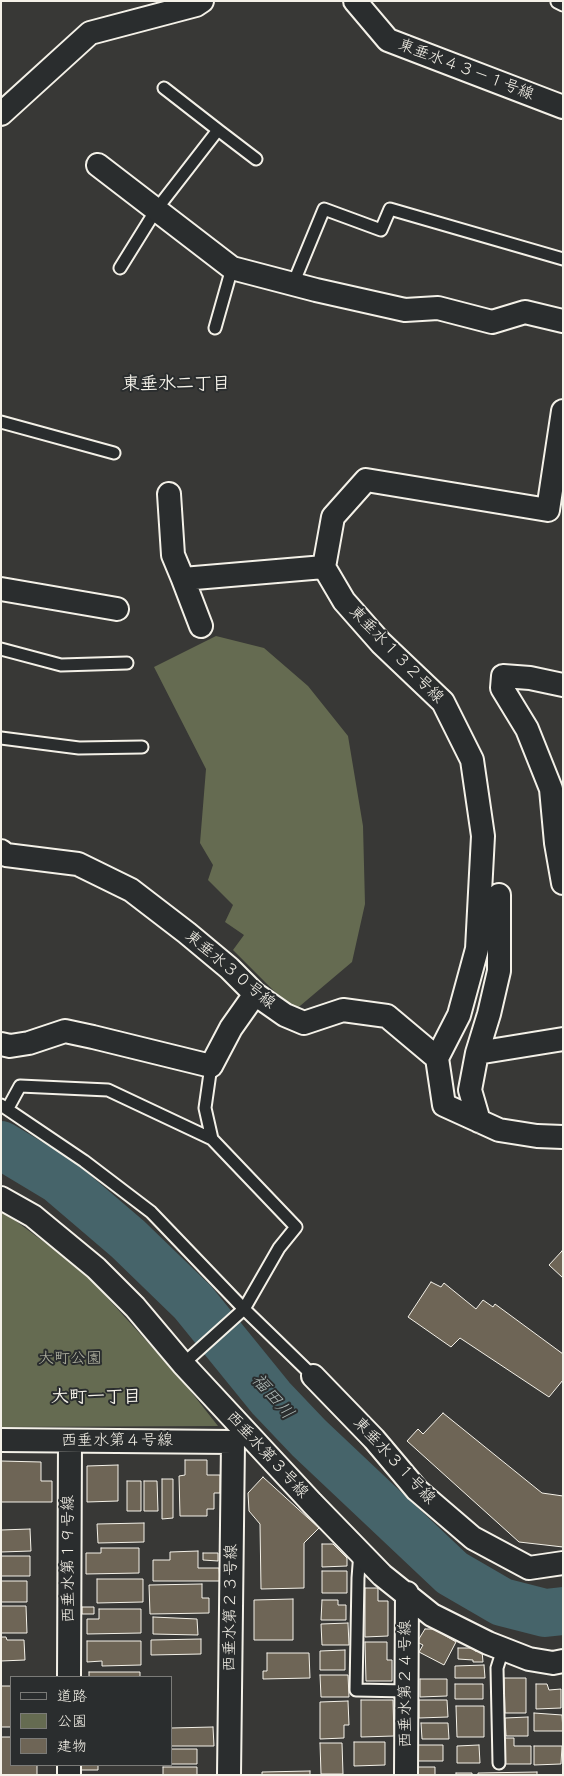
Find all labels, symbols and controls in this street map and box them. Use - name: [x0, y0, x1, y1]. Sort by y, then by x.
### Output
- street label: 東垂水４３－１号線: [395, 35, 537, 105]
- district label: 東垂水二丁目: [122, 373, 230, 395]
- street label: 東垂水１３２号線: [345, 602, 447, 708]
- street label: 東垂水３０号線: [181, 927, 279, 1013]
- park label: 大町公園: [38, 1349, 102, 1369]
- water label: 福田川: [246, 1370, 298, 1424]
- district label: 大町一丁目: [51, 1386, 141, 1408]
- street label: 西垂水第３号線: [222, 1407, 312, 1503]
- street label: 東垂水３１号線: [349, 1413, 439, 1509]
- street label: 西垂水第４号線: [61, 1431, 173, 1451]
- street label: 西垂水第１９号線: [59, 1495, 79, 1623]
- street label: 西垂水第２３号線: [220, 1544, 242, 1672]
- street label: 西垂水第２４号線: [396, 1620, 416, 1748]
- legend: [10, 1676, 172, 1766]
- text: 道路: [57, 1683, 87, 1709]
- text: 公園: [57, 1708, 87, 1734]
- text: 建物: [57, 1733, 87, 1759]

